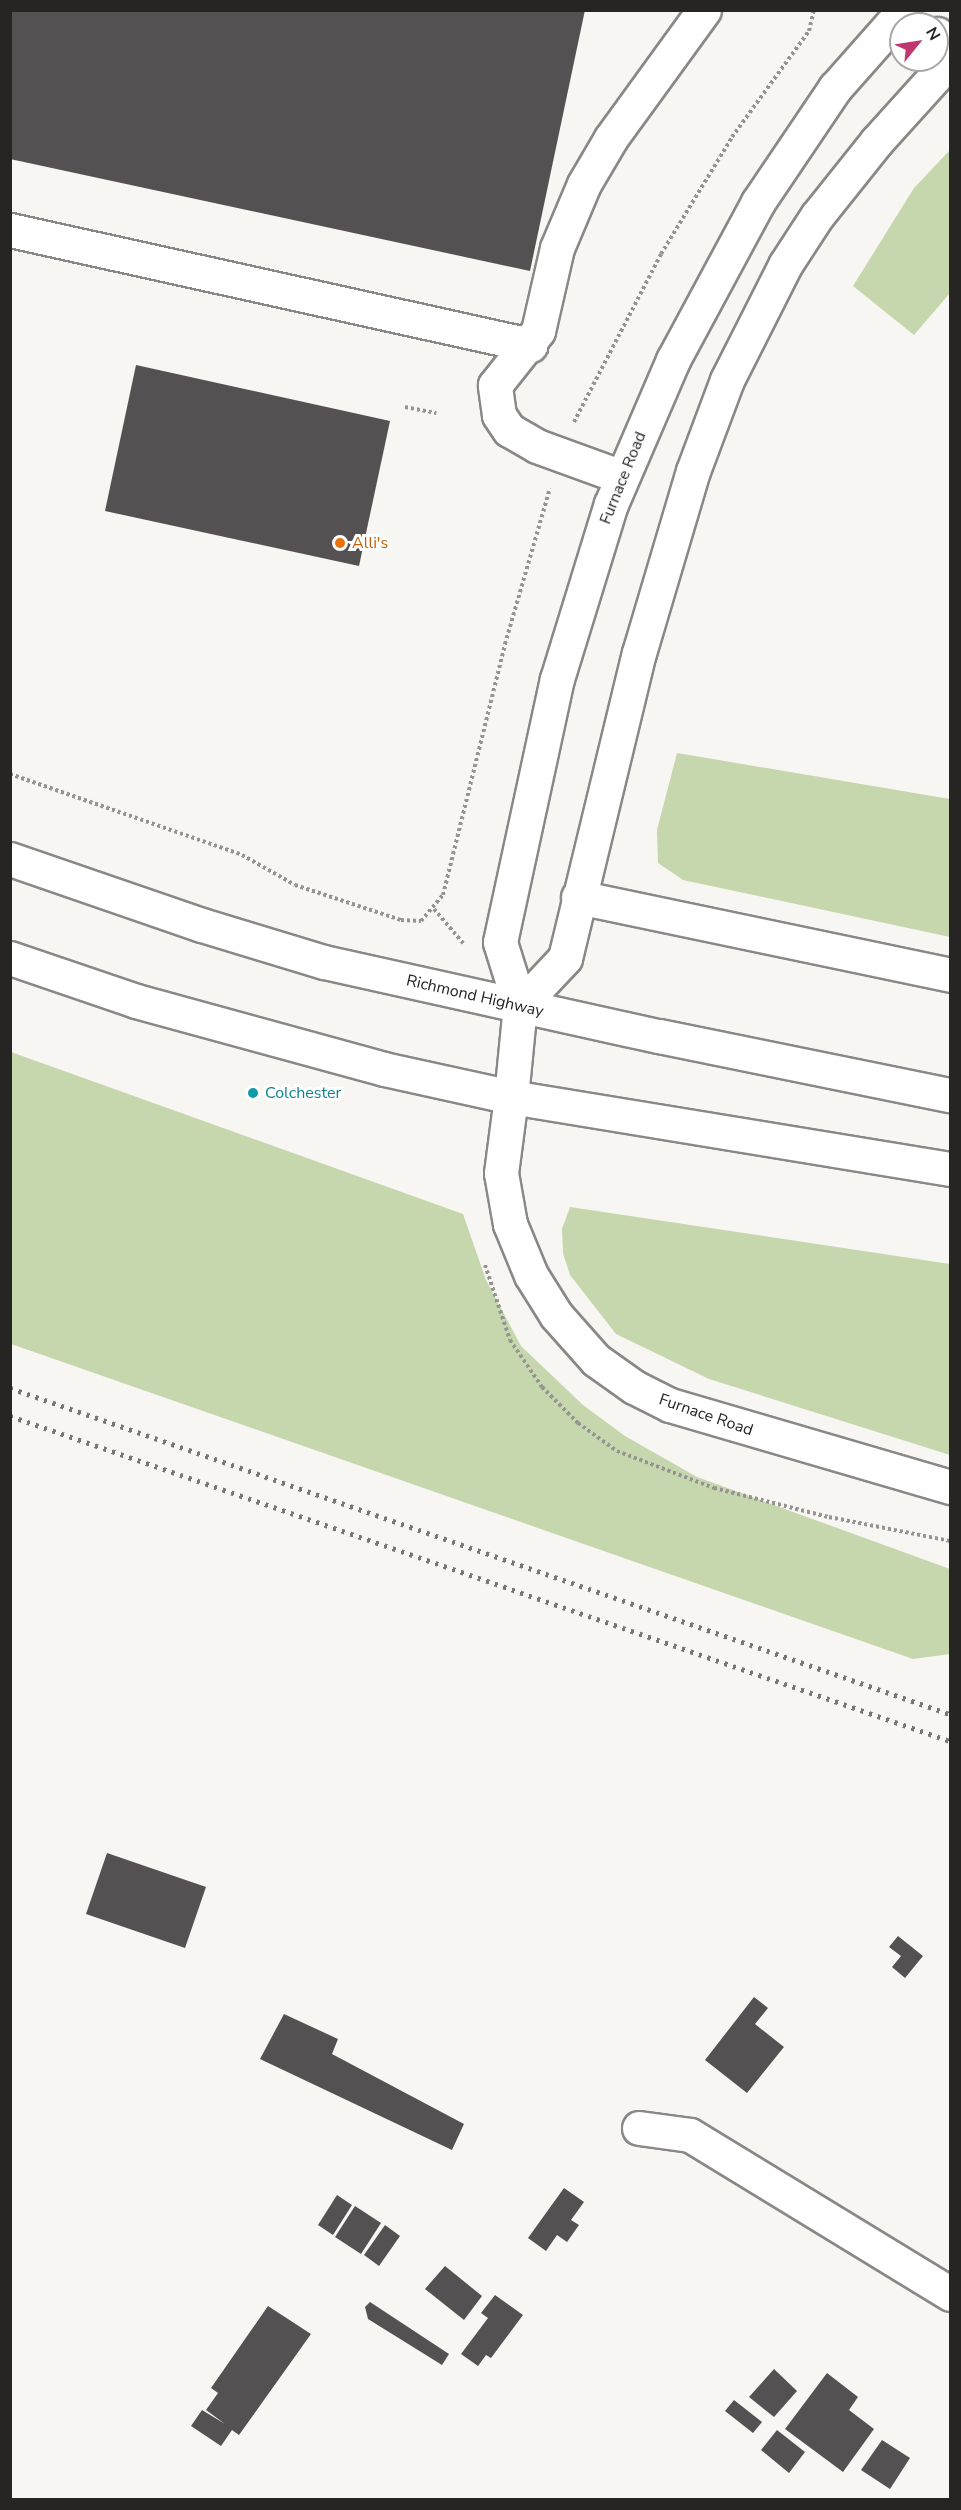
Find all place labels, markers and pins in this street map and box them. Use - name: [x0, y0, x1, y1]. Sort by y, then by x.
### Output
- place label: Alli's: [352, 533, 388, 553]
- marker: Alli's: [333, 536, 347, 550]
- place label: Colchester: [265, 1083, 341, 1103]
- marker: Colchester: [246, 1086, 260, 1100]

